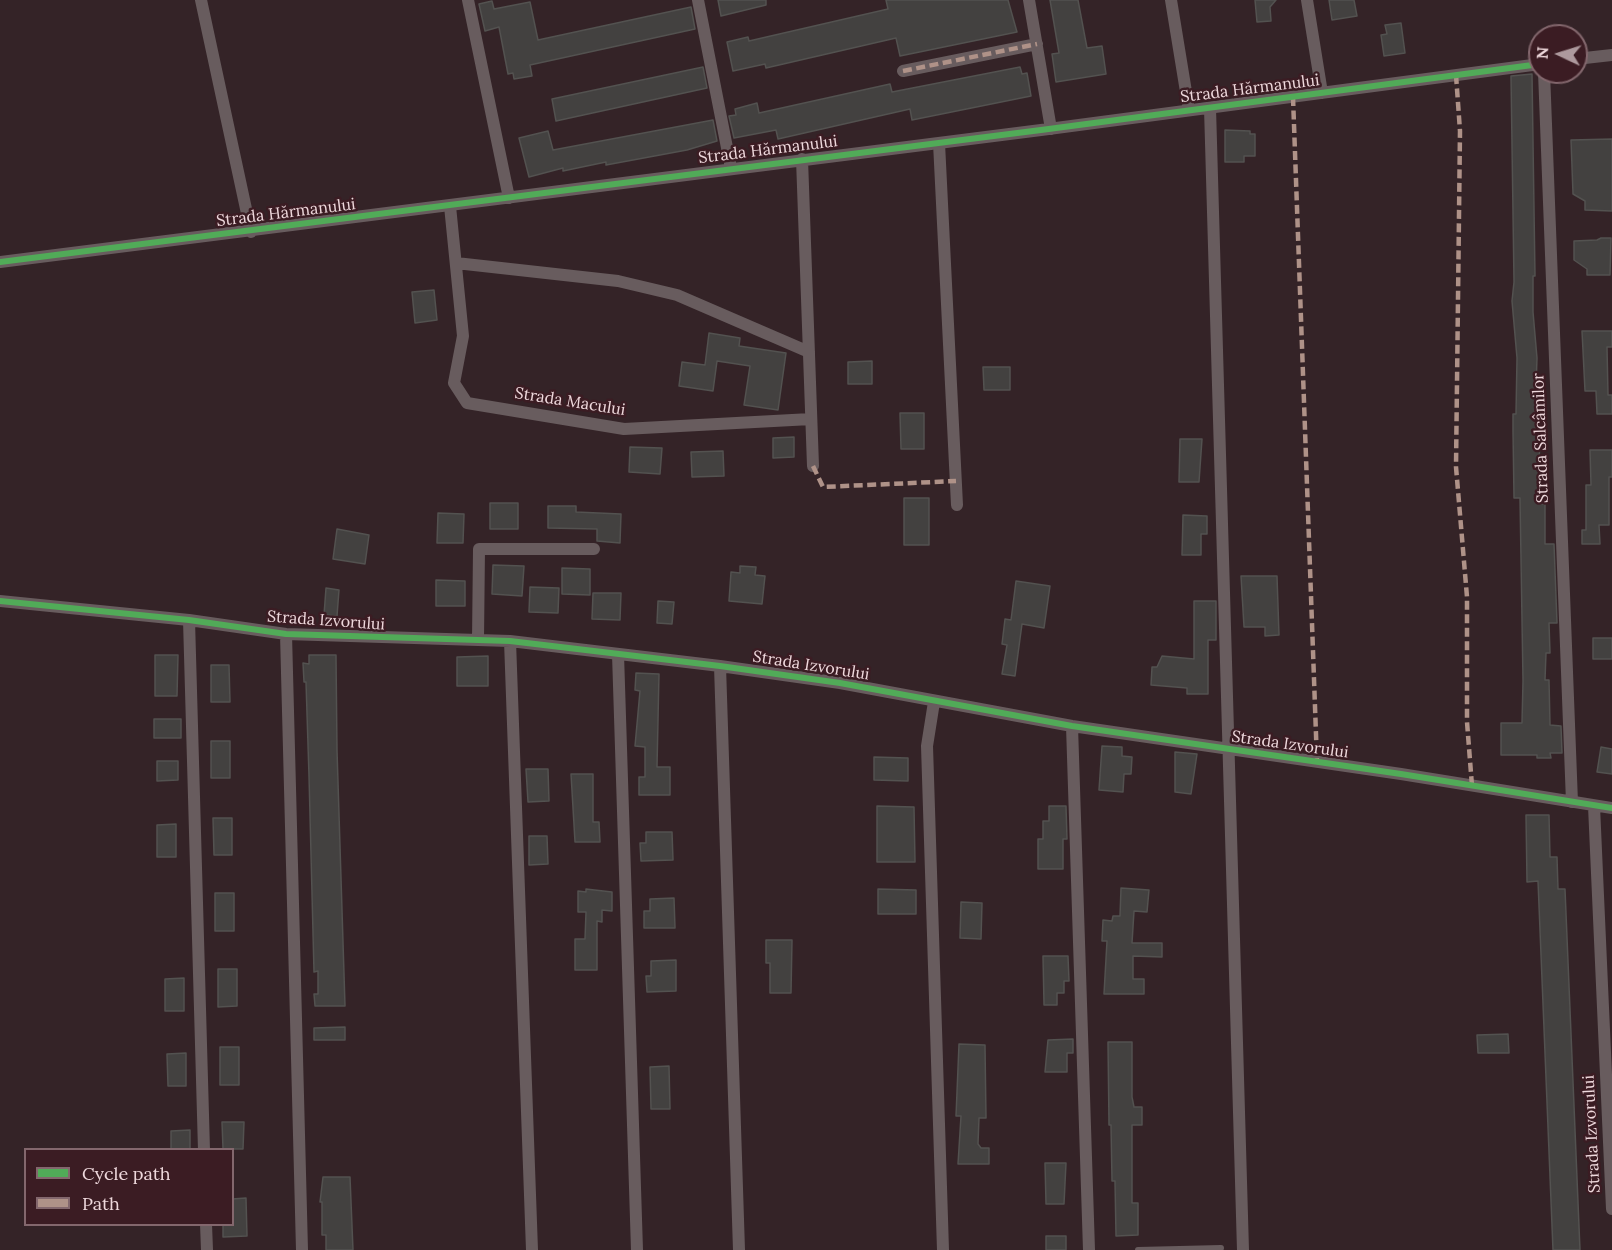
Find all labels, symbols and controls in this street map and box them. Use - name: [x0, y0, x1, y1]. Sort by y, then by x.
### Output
- north arrow: [1528, 24, 1588, 84]
- text: N: [1532, 46, 1552, 60]
- street label: Strada Hărmanului: [1179, 71, 1321, 107]
- street label: Strada Hărmanului: [697, 132, 839, 168]
- street label: Strada Hărmanului: [215, 195, 357, 231]
- street label: Strada Salcâmilor: [1529, 373, 1553, 503]
- street label: Strada Macului: [513, 384, 627, 420]
- street label: Strada Izvorului: [266, 607, 386, 635]
- street label: Strada Izvorului: [751, 647, 871, 685]
- street label: Strada Izvorului: [1230, 727, 1350, 763]
- street label: Strada Izvorului: [1579, 1075, 1605, 1193]
- legend: [24, 1148, 234, 1226]
- text: Cycle path: [82, 1162, 171, 1185]
- text: Path: [82, 1192, 120, 1215]

